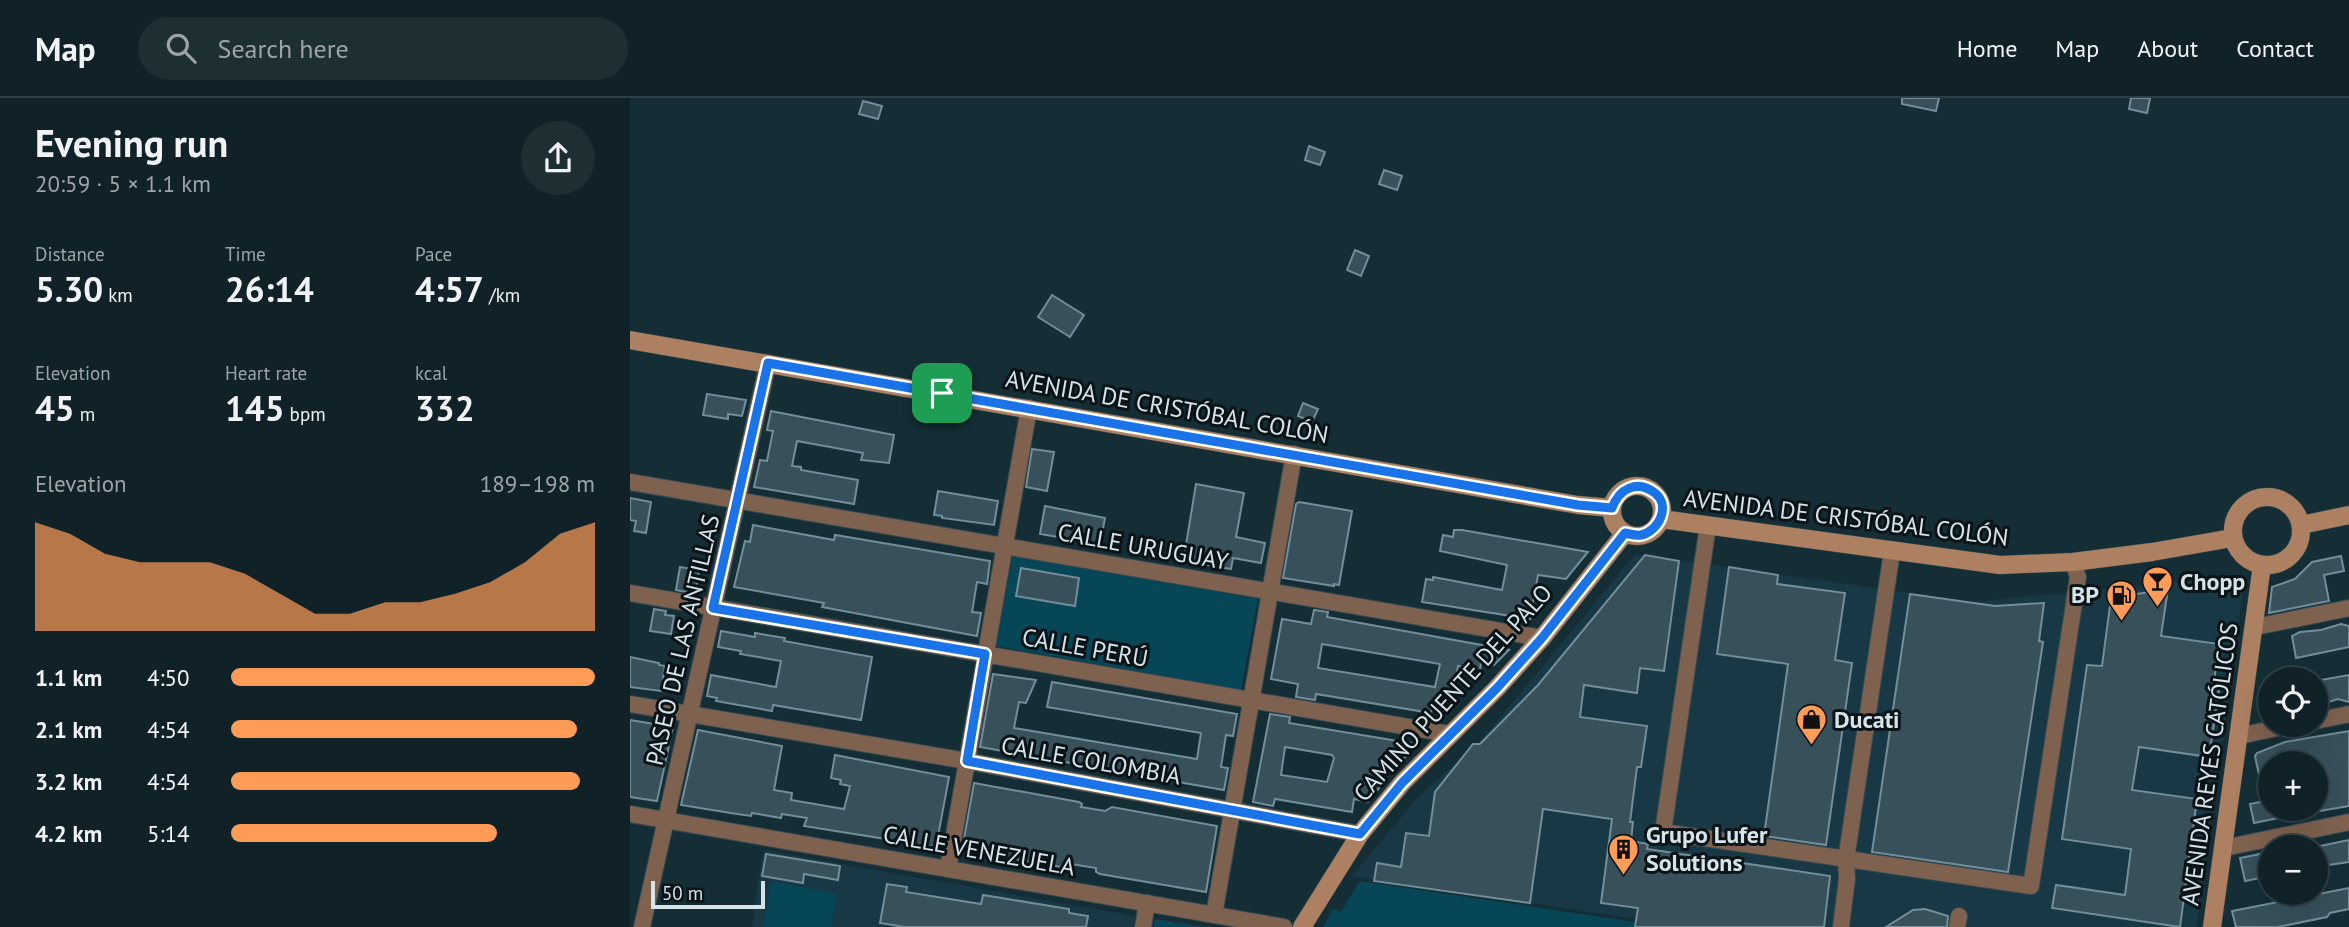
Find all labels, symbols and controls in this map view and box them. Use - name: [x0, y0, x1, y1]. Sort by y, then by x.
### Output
- search box: [138, 17, 628, 80]
- text: Map: [35, 27, 96, 70]
- icon: search: [162, 29, 200, 67]
- text: Search here: [218, 32, 349, 65]
- text: Home: [1957, 33, 2017, 64]
- text: Map: [2055, 33, 2099, 64]
- text: About: [2137, 33, 2198, 64]
- text: Contact: [2236, 33, 2314, 64]
- text: Evening run: [35, 118, 228, 167]
- button: share: [521, 121, 595, 195]
- text: 20:59 · 5 × 1.1 km: [35, 169, 211, 198]
- text: Distance: [35, 242, 105, 266]
- text: Time: [225, 242, 266, 266]
- text: Pace: [415, 242, 452, 266]
- text: 5.30: [35, 266, 103, 312]
- text: 26:14: [225, 266, 314, 312]
- text: 4:57: [415, 266, 484, 312]
- text: km: [103, 283, 133, 307]
- text: /km: [484, 283, 520, 307]
- text: Elevation: [35, 361, 111, 385]
- text: Heart rate: [225, 361, 307, 385]
- text: kcal: [415, 361, 447, 385]
- pin: [912, 363, 972, 423]
- street label: AVENIDA DE CRISTÓBAL COLÓN: [1003, 363, 1331, 450]
- icon: arrive: [923, 374, 961, 412]
- text: 45: [35, 385, 75, 431]
- text: 145: [225, 385, 285, 431]
- text: 332: [415, 385, 475, 431]
- text: m: [75, 402, 95, 426]
- text: bpm: [285, 402, 326, 426]
- text: Elevation: [35, 469, 127, 498]
- text: 189–198 m: [480, 469, 595, 498]
- street label: AVENIDA DE CRISTÓBAL COLÓN: [1682, 482, 2010, 553]
- street label: PASEO DE LAS ANTILLAS: [639, 511, 726, 768]
- street label: CALLE URUGUAY: [1055, 516, 1231, 577]
- bar icon: Chopp: [2140, 565, 2174, 609]
- place label: Chopp: [2180, 566, 2245, 597]
- street label: CAMINO PUENTE DEL PALO: [1347, 577, 1559, 808]
- fuel station icon: BP: [2105, 578, 2139, 622]
- place label: BP: [2071, 579, 2099, 610]
- street label: AVENIDA REYES CATÓLICOS: [2174, 620, 2245, 907]
- street label: CALLE PERÚ: [1020, 621, 1150, 674]
- text: 1.1 km: [35, 663, 102, 692]
- text: 4:50: [147, 663, 190, 692]
- map controls: [2258, 667, 2328, 905]
- button: locate: [2258, 667, 2328, 737]
- shop icon: Ducati: [1794, 703, 1828, 747]
- place label: Ducati: [1834, 704, 1900, 735]
- text: 2.1 km: [35, 715, 102, 744]
- text: 4:54: [147, 715, 190, 744]
- street label: CALLE COLOMBIA: [999, 729, 1183, 792]
- button: +: [2258, 751, 2328, 821]
- text: 3.2 km: [35, 767, 102, 796]
- text: 4:54: [147, 767, 190, 796]
- street label: CALLE VENEZUELA: [881, 818, 1077, 883]
- text: 4.2 km: [35, 819, 102, 848]
- text: 5:14: [147, 819, 190, 848]
- place label: Grupo Lufer Solutions: [1646, 819, 1768, 878]
- building icon: Grupo Lufer Solutions: [1606, 832, 1640, 876]
- button: −: [2258, 835, 2328, 905]
- scale bar: [651, 878, 765, 910]
- text: 50 m: [662, 881, 703, 905]

